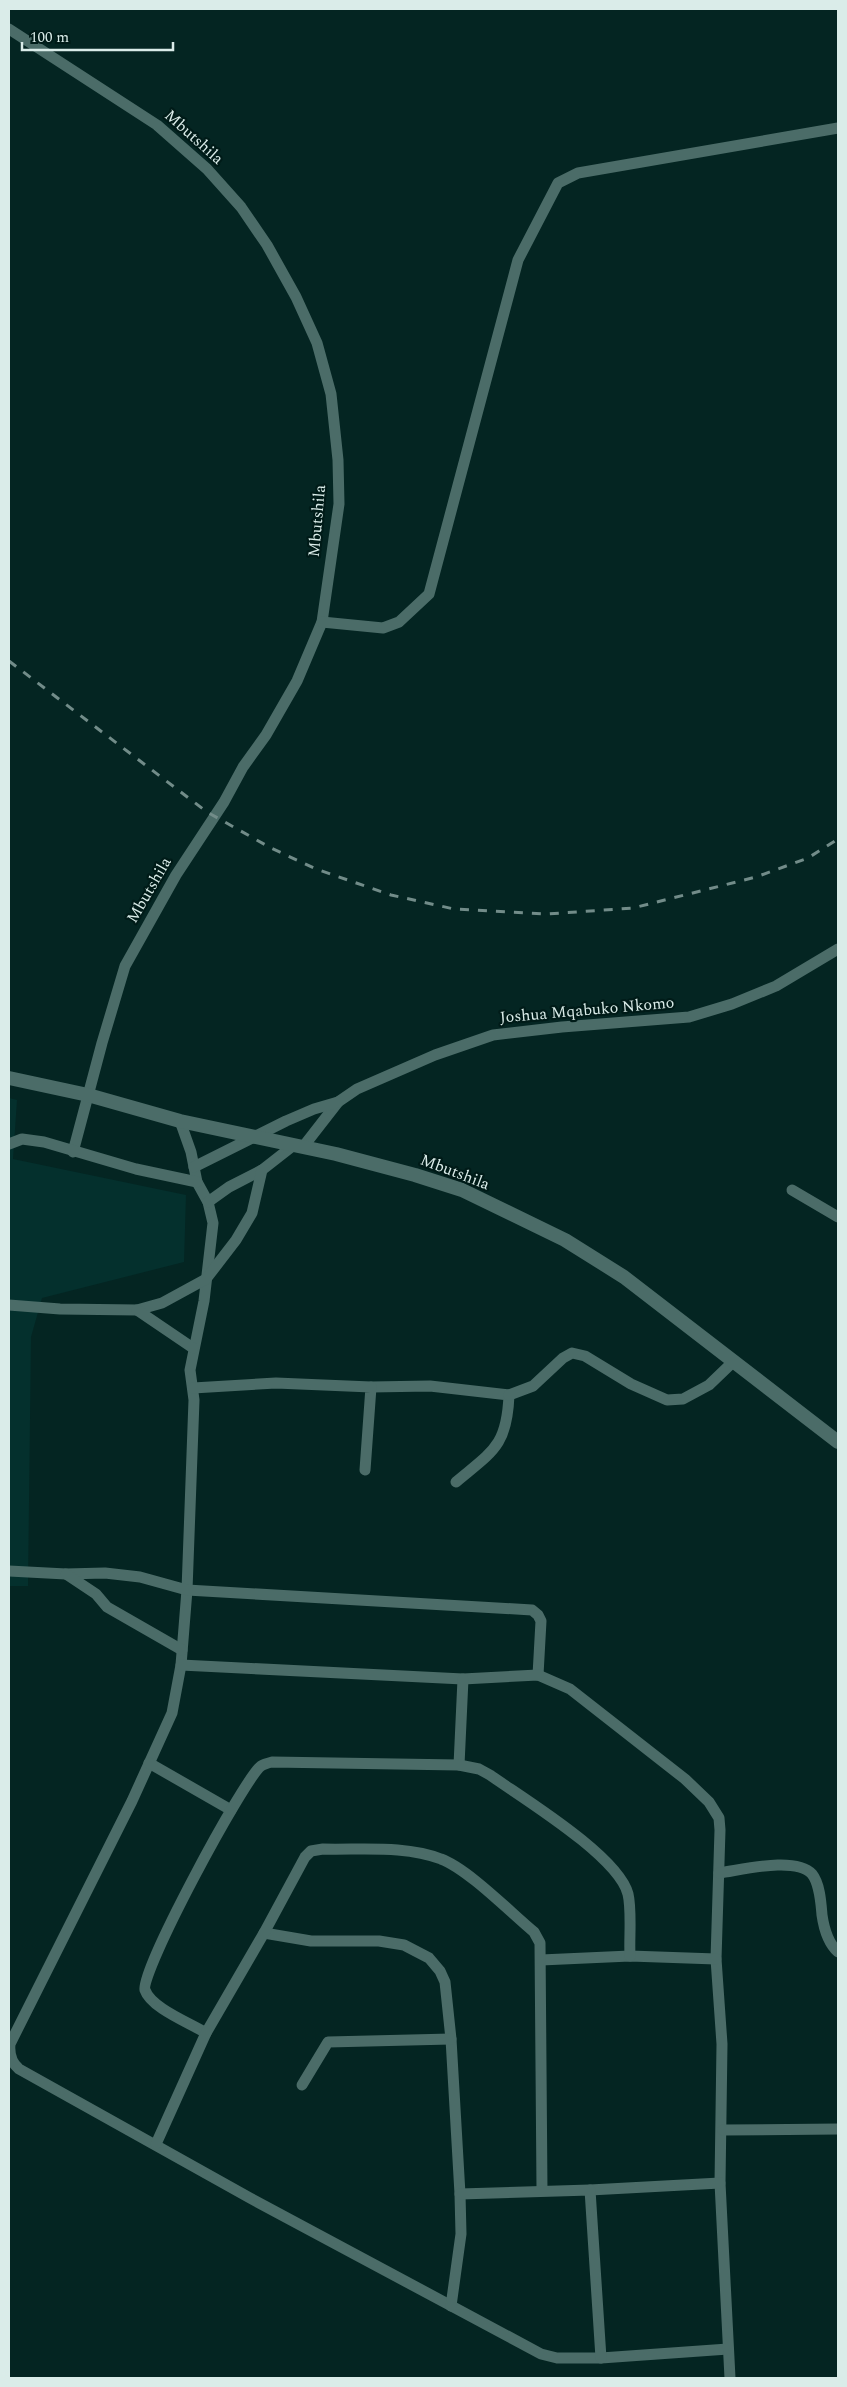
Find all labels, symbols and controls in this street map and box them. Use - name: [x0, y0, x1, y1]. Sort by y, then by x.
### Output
- scale bar: [22, 20, 174, 52]
- text: 100 m: [30, 26, 69, 49]
- street label: Mbutshila: [159, 104, 229, 170]
- street label: Mbutshila: [302, 484, 332, 558]
- street label: Mbutshila: [120, 852, 178, 927]
- street label: Joshua Mqabuko Nkomo: [499, 990, 675, 1030]
- street label: Mbutshila: [417, 1148, 493, 1196]

